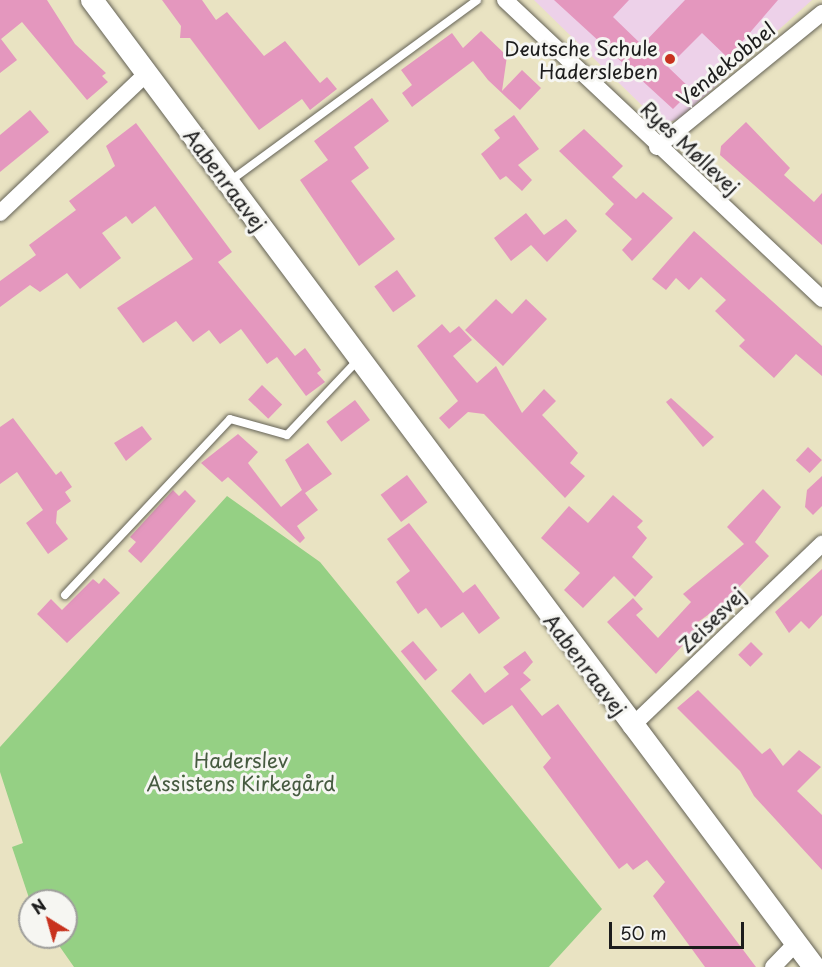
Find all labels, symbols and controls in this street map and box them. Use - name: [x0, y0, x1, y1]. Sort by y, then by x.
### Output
- street label: Vendekobbel: [672, 17, 780, 111]
- place label: Deutsche Schule Hadersleben: [503, 36, 658, 83]
- marker: Deutsche Schule Hadersleben: [663, 52, 677, 66]
- street label: Ryes Møllevej: [635, 95, 745, 201]
- street label: Aabenraavej: [179, 124, 271, 236]
- street label: Zeisesvej: [674, 583, 750, 657]
- street label: Aabenraavej: [539, 609, 631, 721]
- park label: Haderslev Assistens Kirkegård: [146, 749, 336, 796]
- north arrow: [18, 889, 78, 949]
- text: N: [26, 893, 51, 920]
- scale bar: [612, 910, 747, 948]
- text: 50 m: [620, 919, 667, 946]

